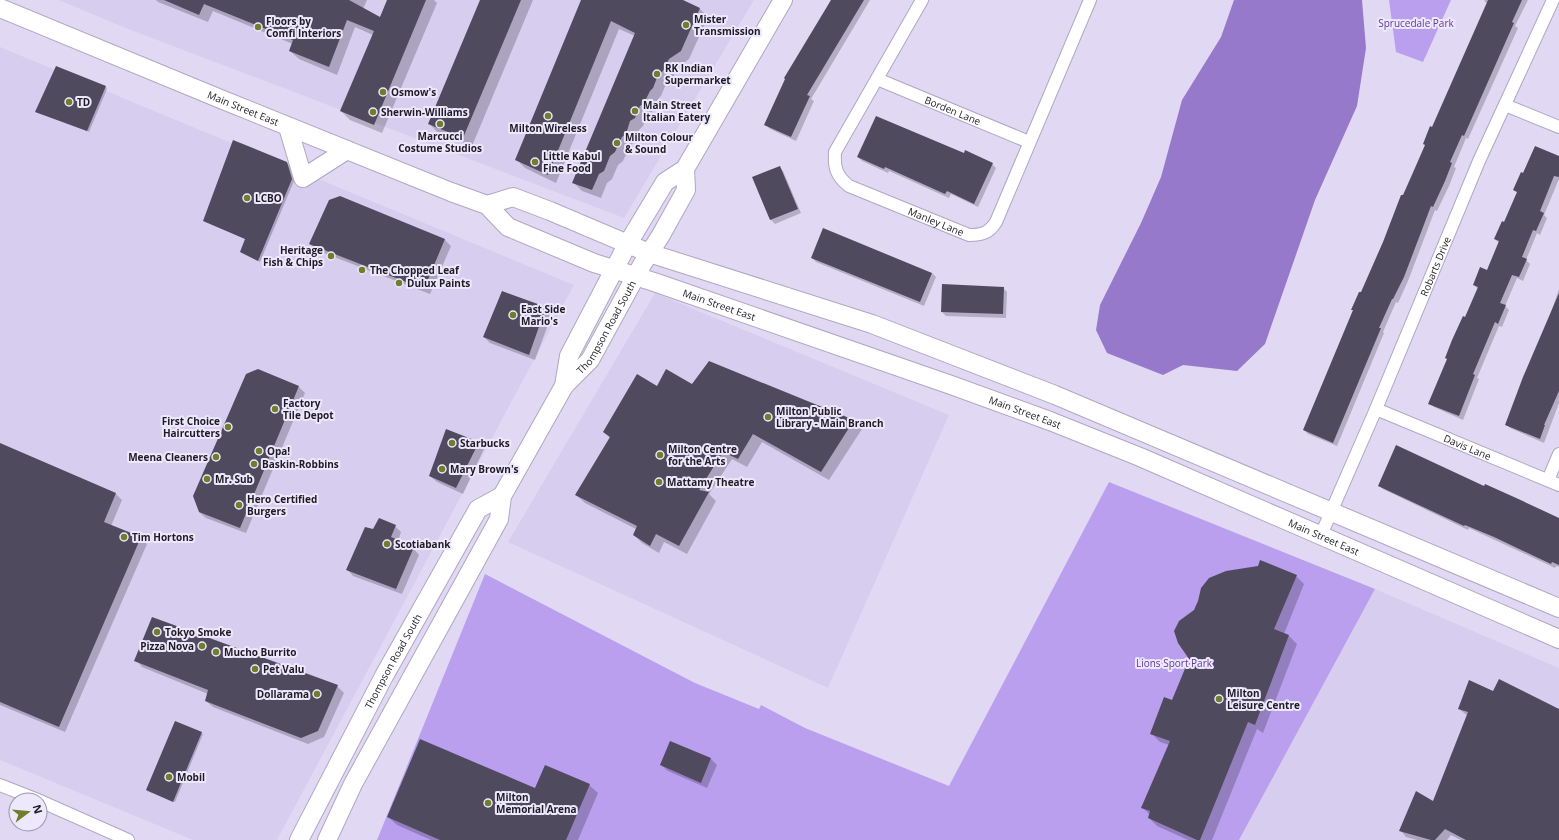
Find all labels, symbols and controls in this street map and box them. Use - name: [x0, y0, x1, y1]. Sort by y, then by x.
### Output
- place label: Mister Transmission: [694, 12, 761, 38]
- place label: Floors by Comfi Interiors: [266, 14, 341, 40]
- park label: Sprucedale Park: [1378, 16, 1455, 30]
- marker: Mister Transmission: [681, 20, 691, 30]
- marker: Floors by Comfi Interiors: [253, 22, 263, 32]
- place label: RK Indian Supermarket: [665, 61, 731, 87]
- marker: RK Indian Supermarket: [652, 69, 662, 79]
- place label: Osmow's: [391, 85, 436, 99]
- street label: Main Street East: [205, 87, 281, 129]
- marker: Osmow's: [378, 87, 388, 97]
- street label: Borden Lane: [923, 93, 983, 128]
- place label: TD: [77, 95, 90, 109]
- marker: TD: [64, 97, 74, 107]
- place label: Main Street Italian Eatery: [643, 98, 710, 124]
- place label: Sherwin-Williams: [381, 105, 468, 119]
- marker: Main Street Italian Eatery: [630, 106, 640, 116]
- marker: Sherwin-Williams: [368, 107, 378, 117]
- marker: Milton Wireless: [543, 111, 553, 121]
- marker: Marcucci Costume Studios: [435, 119, 445, 129]
- place label: Milton Wireless: [509, 121, 587, 135]
- place label: Marcucci Costume Studios: [398, 129, 482, 155]
- place label: Milton Colour & Sound: [625, 130, 694, 156]
- marker: Milton Colour & Sound: [612, 138, 622, 148]
- place label: Little Kabul Fine Food: [543, 149, 601, 175]
- marker: Little Kabul Fine Food: [530, 157, 540, 167]
- place label: LCBO: [255, 191, 282, 205]
- marker: LCBO: [242, 193, 252, 203]
- street label: Manley Lane: [906, 204, 966, 239]
- street label: Robarts Drive: [1417, 234, 1454, 298]
- place label: Heritage Fish & Chips: [263, 243, 323, 269]
- marker: Heritage Fish & Chips: [326, 251, 336, 261]
- place label: The Chopped Leaf: [370, 263, 460, 277]
- marker: The Chopped Leaf: [357, 265, 367, 275]
- place label: Dulux Paints: [407, 276, 470, 290]
- marker: Dulux Paints: [394, 278, 404, 288]
- street label: Thompson Road South: [573, 278, 639, 377]
- street label: Main Street East: [681, 286, 758, 324]
- place label: East Side Mario's: [521, 302, 565, 328]
- marker: East Side Mario's: [508, 310, 518, 320]
- street label: Main Street East: [987, 392, 1063, 432]
- place label: Factory Tile Depot: [283, 396, 334, 422]
- marker: Factory Tile Depot: [270, 404, 280, 414]
- place label: Milton Public Library - Main Branch: [776, 404, 884, 430]
- marker: Milton Public Library - Main Branch: [763, 412, 773, 422]
- place label: First Choice Haircutters: [162, 414, 220, 440]
- marker: First Choice Haircutters: [223, 422, 233, 432]
- street label: Davis Lane: [1442, 431, 1494, 463]
- place label: Starbucks: [460, 436, 510, 450]
- marker: Starbucks: [447, 438, 457, 448]
- place label: Milton Centre for the Arts: [668, 442, 737, 468]
- place label: Opa!: [267, 444, 290, 458]
- marker: Opa!: [254, 446, 264, 456]
- place label: Meena Cleaners: [128, 450, 208, 464]
- marker: Milton Centre for the Arts: [655, 450, 665, 460]
- marker: Meena Cleaners: [211, 452, 221, 462]
- place label: Baskin-Robbins: [262, 457, 339, 471]
- marker: Baskin-Robbins: [249, 459, 259, 469]
- place label: Mary Brown's: [450, 462, 519, 476]
- marker: Mary Brown's: [437, 464, 447, 474]
- place label: Mr. Sub: [215, 472, 253, 486]
- marker: Mr. Sub: [202, 474, 212, 484]
- place label: Mattamy Theatre: [667, 475, 754, 489]
- marker: Mattamy Theatre: [654, 477, 664, 487]
- place label: Hero Certified Burgers: [247, 492, 317, 518]
- marker: Hero Certified Burgers: [234, 500, 244, 510]
- street label: Main Street East: [1286, 515, 1362, 559]
- place label: Tim Hortons: [132, 530, 194, 544]
- marker: Tim Hortons: [119, 532, 129, 542]
- place label: Scotiabank: [395, 537, 451, 551]
- marker: Scotiabank: [382, 539, 392, 549]
- street label: Thompson Road South: [361, 611, 425, 711]
- place label: Tokyo Smoke: [165, 625, 231, 639]
- marker: Tokyo Smoke: [152, 627, 162, 637]
- place label: Pizza Nova: [140, 639, 194, 653]
- marker: Pizza Nova: [197, 641, 207, 651]
- place label: Mucho Burrito: [224, 645, 296, 659]
- marker: Mucho Burrito: [211, 647, 221, 657]
- park label: Lions Sport Park: [1136, 656, 1213, 670]
- place label: Pet Valu: [263, 662, 304, 676]
- marker: Pet Valu: [250, 664, 260, 674]
- place label: Milton Leisure Centre: [1227, 686, 1300, 712]
- place label: Dollarama: [257, 687, 309, 701]
- marker: Dollarama: [312, 689, 322, 699]
- marker: Milton Leisure Centre: [1214, 694, 1224, 704]
- place label: Mobil: [177, 770, 205, 784]
- marker: Mobil: [164, 772, 174, 782]
- place label: Milton Memorial Arena: [496, 790, 577, 816]
- north arrow: [8, 792, 48, 832]
- marker: Milton Memorial Arena: [483, 798, 493, 808]
- text: N: [30, 803, 47, 815]

